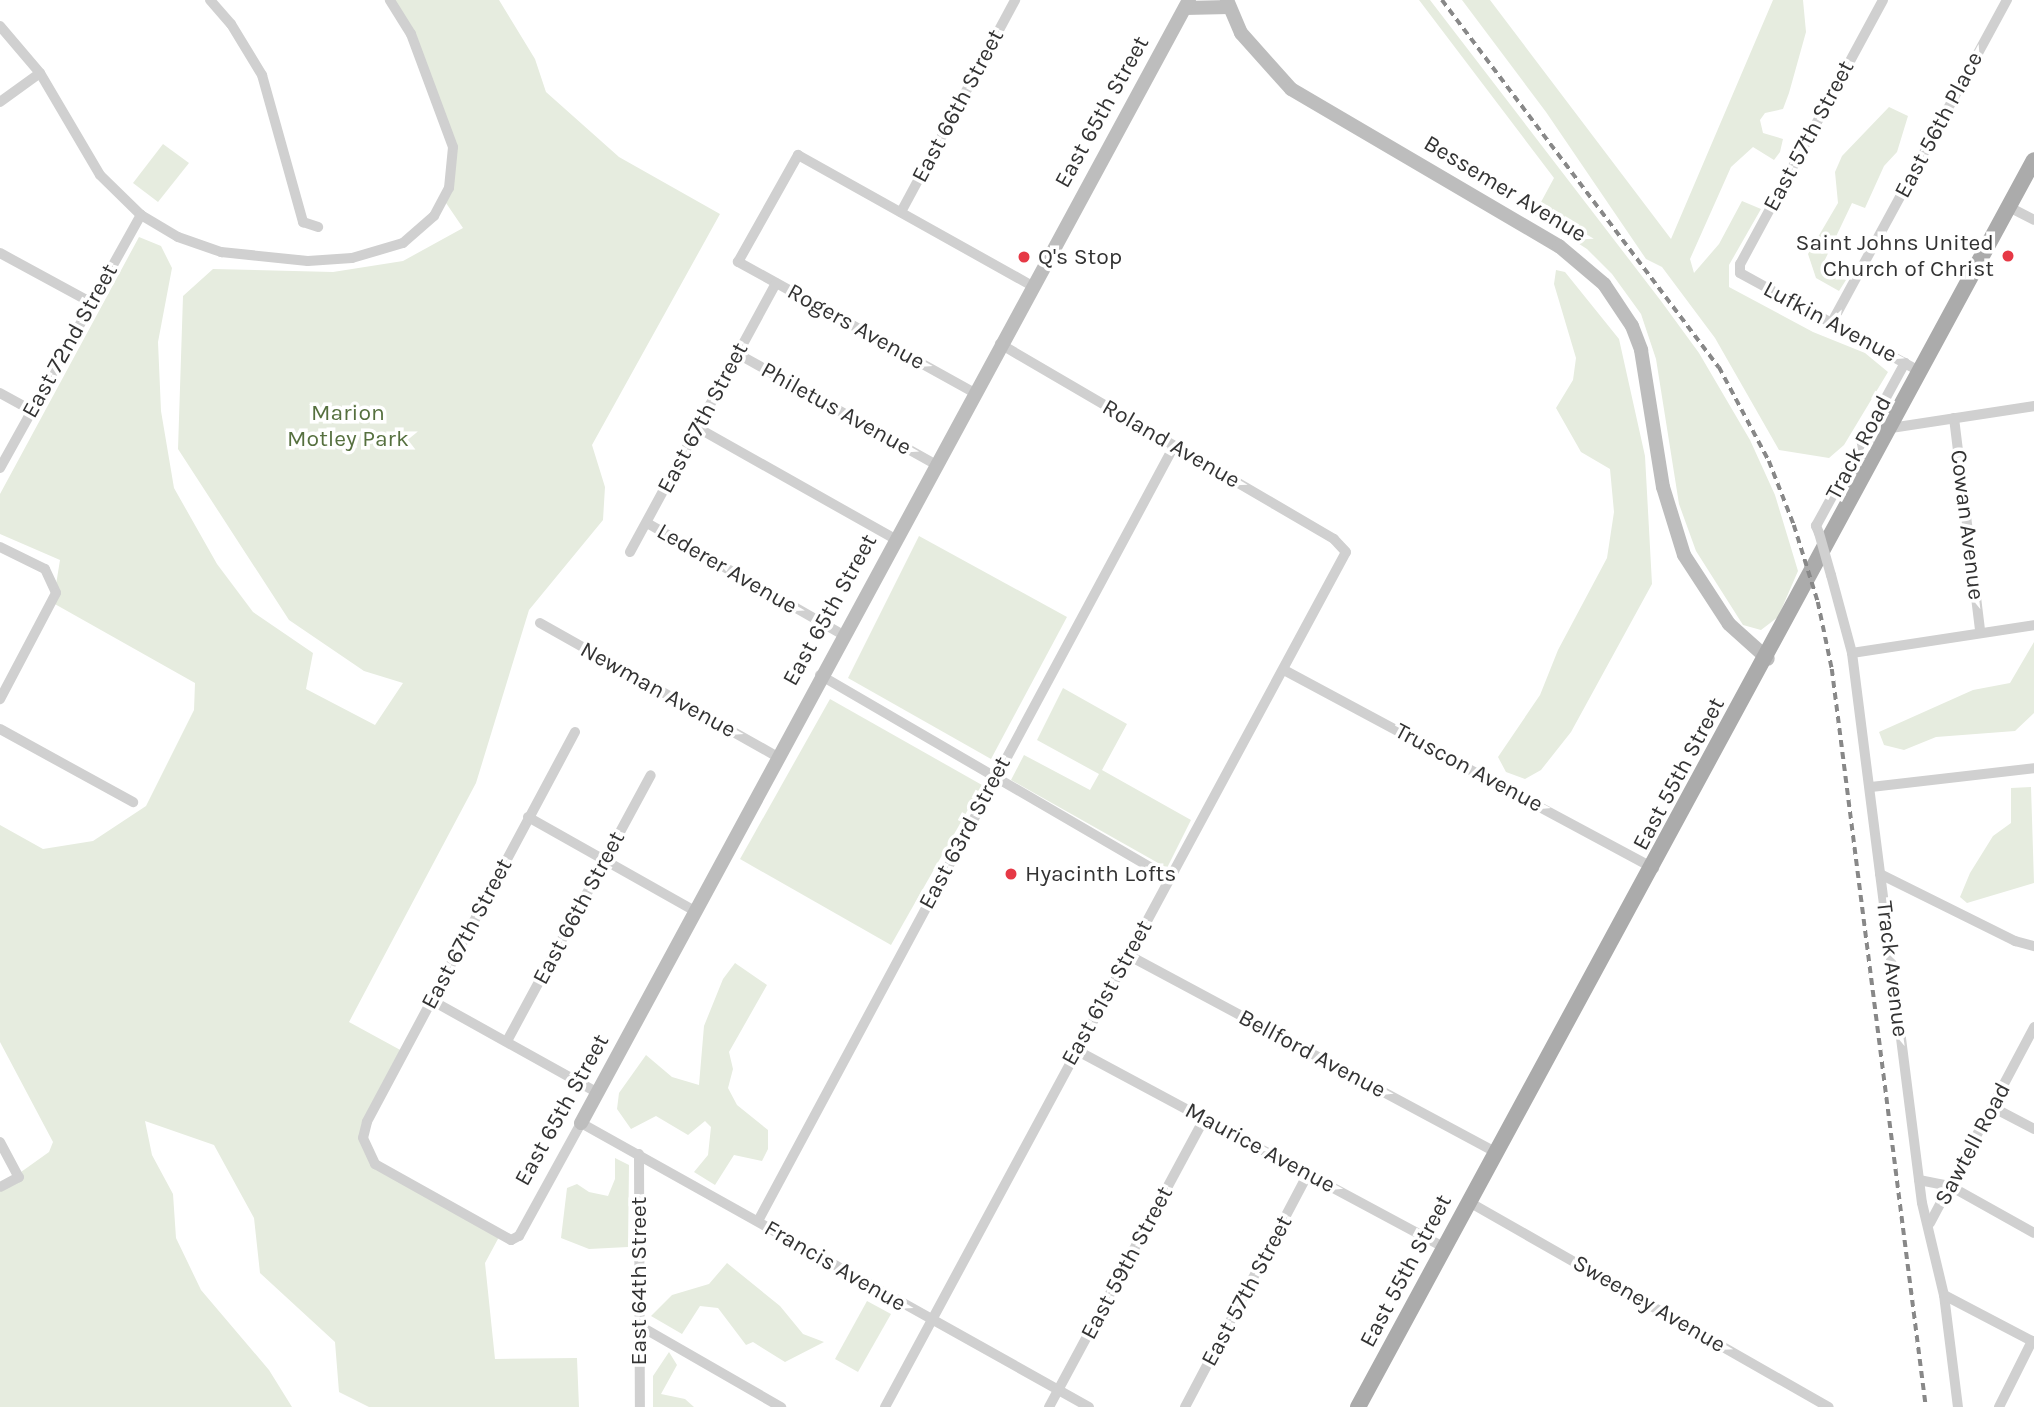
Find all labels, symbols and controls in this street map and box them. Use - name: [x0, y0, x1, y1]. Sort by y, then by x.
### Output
- street label: East 66th Street: [906, 25, 1010, 187]
- street label: East 65th Street: [1049, 31, 1155, 193]
- street label: East 56th Place: [1889, 47, 1989, 203]
- street label: East 57th Street: [1758, 56, 1860, 216]
- street label: Bessemer Avenue: [1419, 130, 1591, 248]
- place label: Saint Johns United Church of Christ: [1796, 229, 1994, 283]
- place label: Q's Stop: [1038, 243, 1122, 271]
- marker: Saint Johns United Church of Christ: [2000, 248, 2016, 264]
- marker: Q's Stop: [1016, 249, 1032, 265]
- street label: East 72nd Street: [16, 259, 124, 423]
- street label: Lufkin Avenue: [1758, 275, 1902, 369]
- street label: Rogers Avenue: [782, 278, 930, 376]
- street label: East 67th Street: [652, 338, 754, 498]
- street label: Philetus Avenue: [756, 356, 916, 462]
- street label: Track Road: [1820, 391, 1898, 505]
- street label: Roland Avenue: [1097, 393, 1245, 495]
- park label: Marion Motley Park: [287, 399, 409, 453]
- street label: Cowan Avenue: [1944, 448, 1990, 602]
- street label: Lederer Avenue: [652, 518, 802, 620]
- street label: East 65th Street: [777, 529, 883, 691]
- street label: Newman Avenue: [575, 636, 741, 744]
- street label: East 55th Street: [1627, 693, 1731, 855]
- street label: Truscon Avenue: [1390, 717, 1548, 819]
- street label: East 63rd Street: [913, 752, 1017, 914]
- street label: East 66th Street: [527, 827, 631, 989]
- street label: East 67th Street: [416, 854, 518, 1014]
- place label: Hyacinth Lofts: [1025, 860, 1176, 888]
- marker: Hyacinth Lofts: [1003, 866, 1019, 882]
- street label: Track Avenue: [1870, 899, 1914, 1039]
- street label: East 61st Street: [1056, 916, 1158, 1070]
- street label: Bellford Avenue: [1234, 1004, 1390, 1104]
- street label: East 65th Street: [509, 1029, 615, 1191]
- street label: Sawtell Road: [1929, 1078, 2017, 1210]
- street label: Maurice Avenue: [1180, 1097, 1340, 1199]
- street label: East 59th Street: [1075, 1182, 1179, 1344]
- street label: East 55th Street: [1354, 1190, 1458, 1352]
- street label: East 64th Street: [625, 1197, 653, 1365]
- street label: East 57th Street: [1196, 1211, 1298, 1371]
- street label: Francis Avenue: [759, 1214, 911, 1318]
- street label: Sweeney Avenue: [1568, 1249, 1730, 1359]

